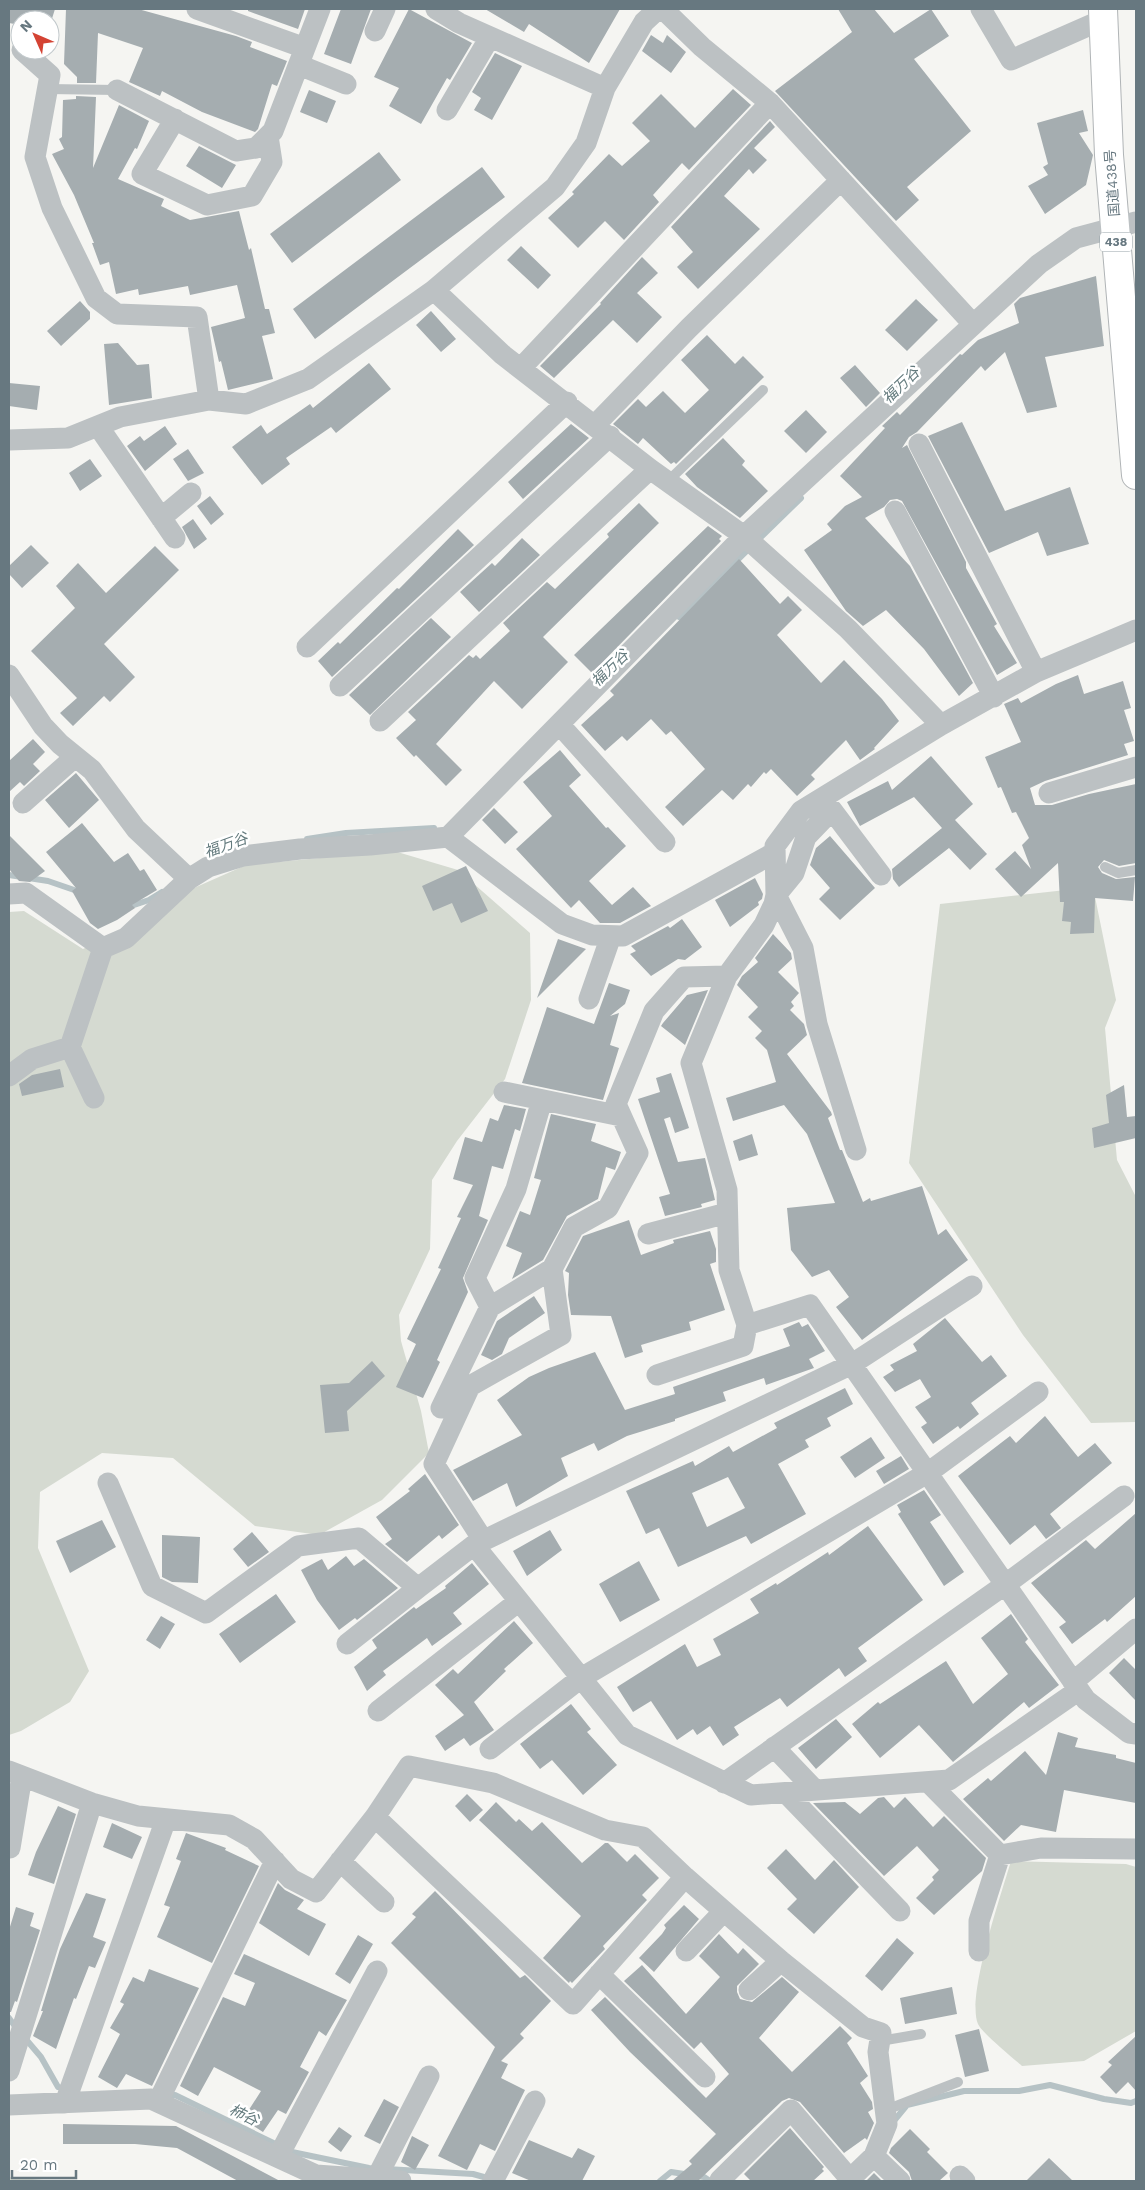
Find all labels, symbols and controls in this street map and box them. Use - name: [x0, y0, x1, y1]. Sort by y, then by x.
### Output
- north arrow: [10, 10, 60, 60]
- text: N: [16, 16, 35, 35]
- street label: 国道438号: [1102, 149, 1122, 217]
- road number: 438: [1100, 232, 1132, 252]
- water label: 福万谷: [879, 362, 925, 407]
- water label: 福万谷: [588, 645, 634, 690]
- water label: 福万谷: [202, 828, 252, 861]
- water label: 柿谷: [227, 2100, 263, 2131]
- scale bar: [12, 2148, 76, 2180]
- text: 20 m: [20, 2156, 58, 2174]

